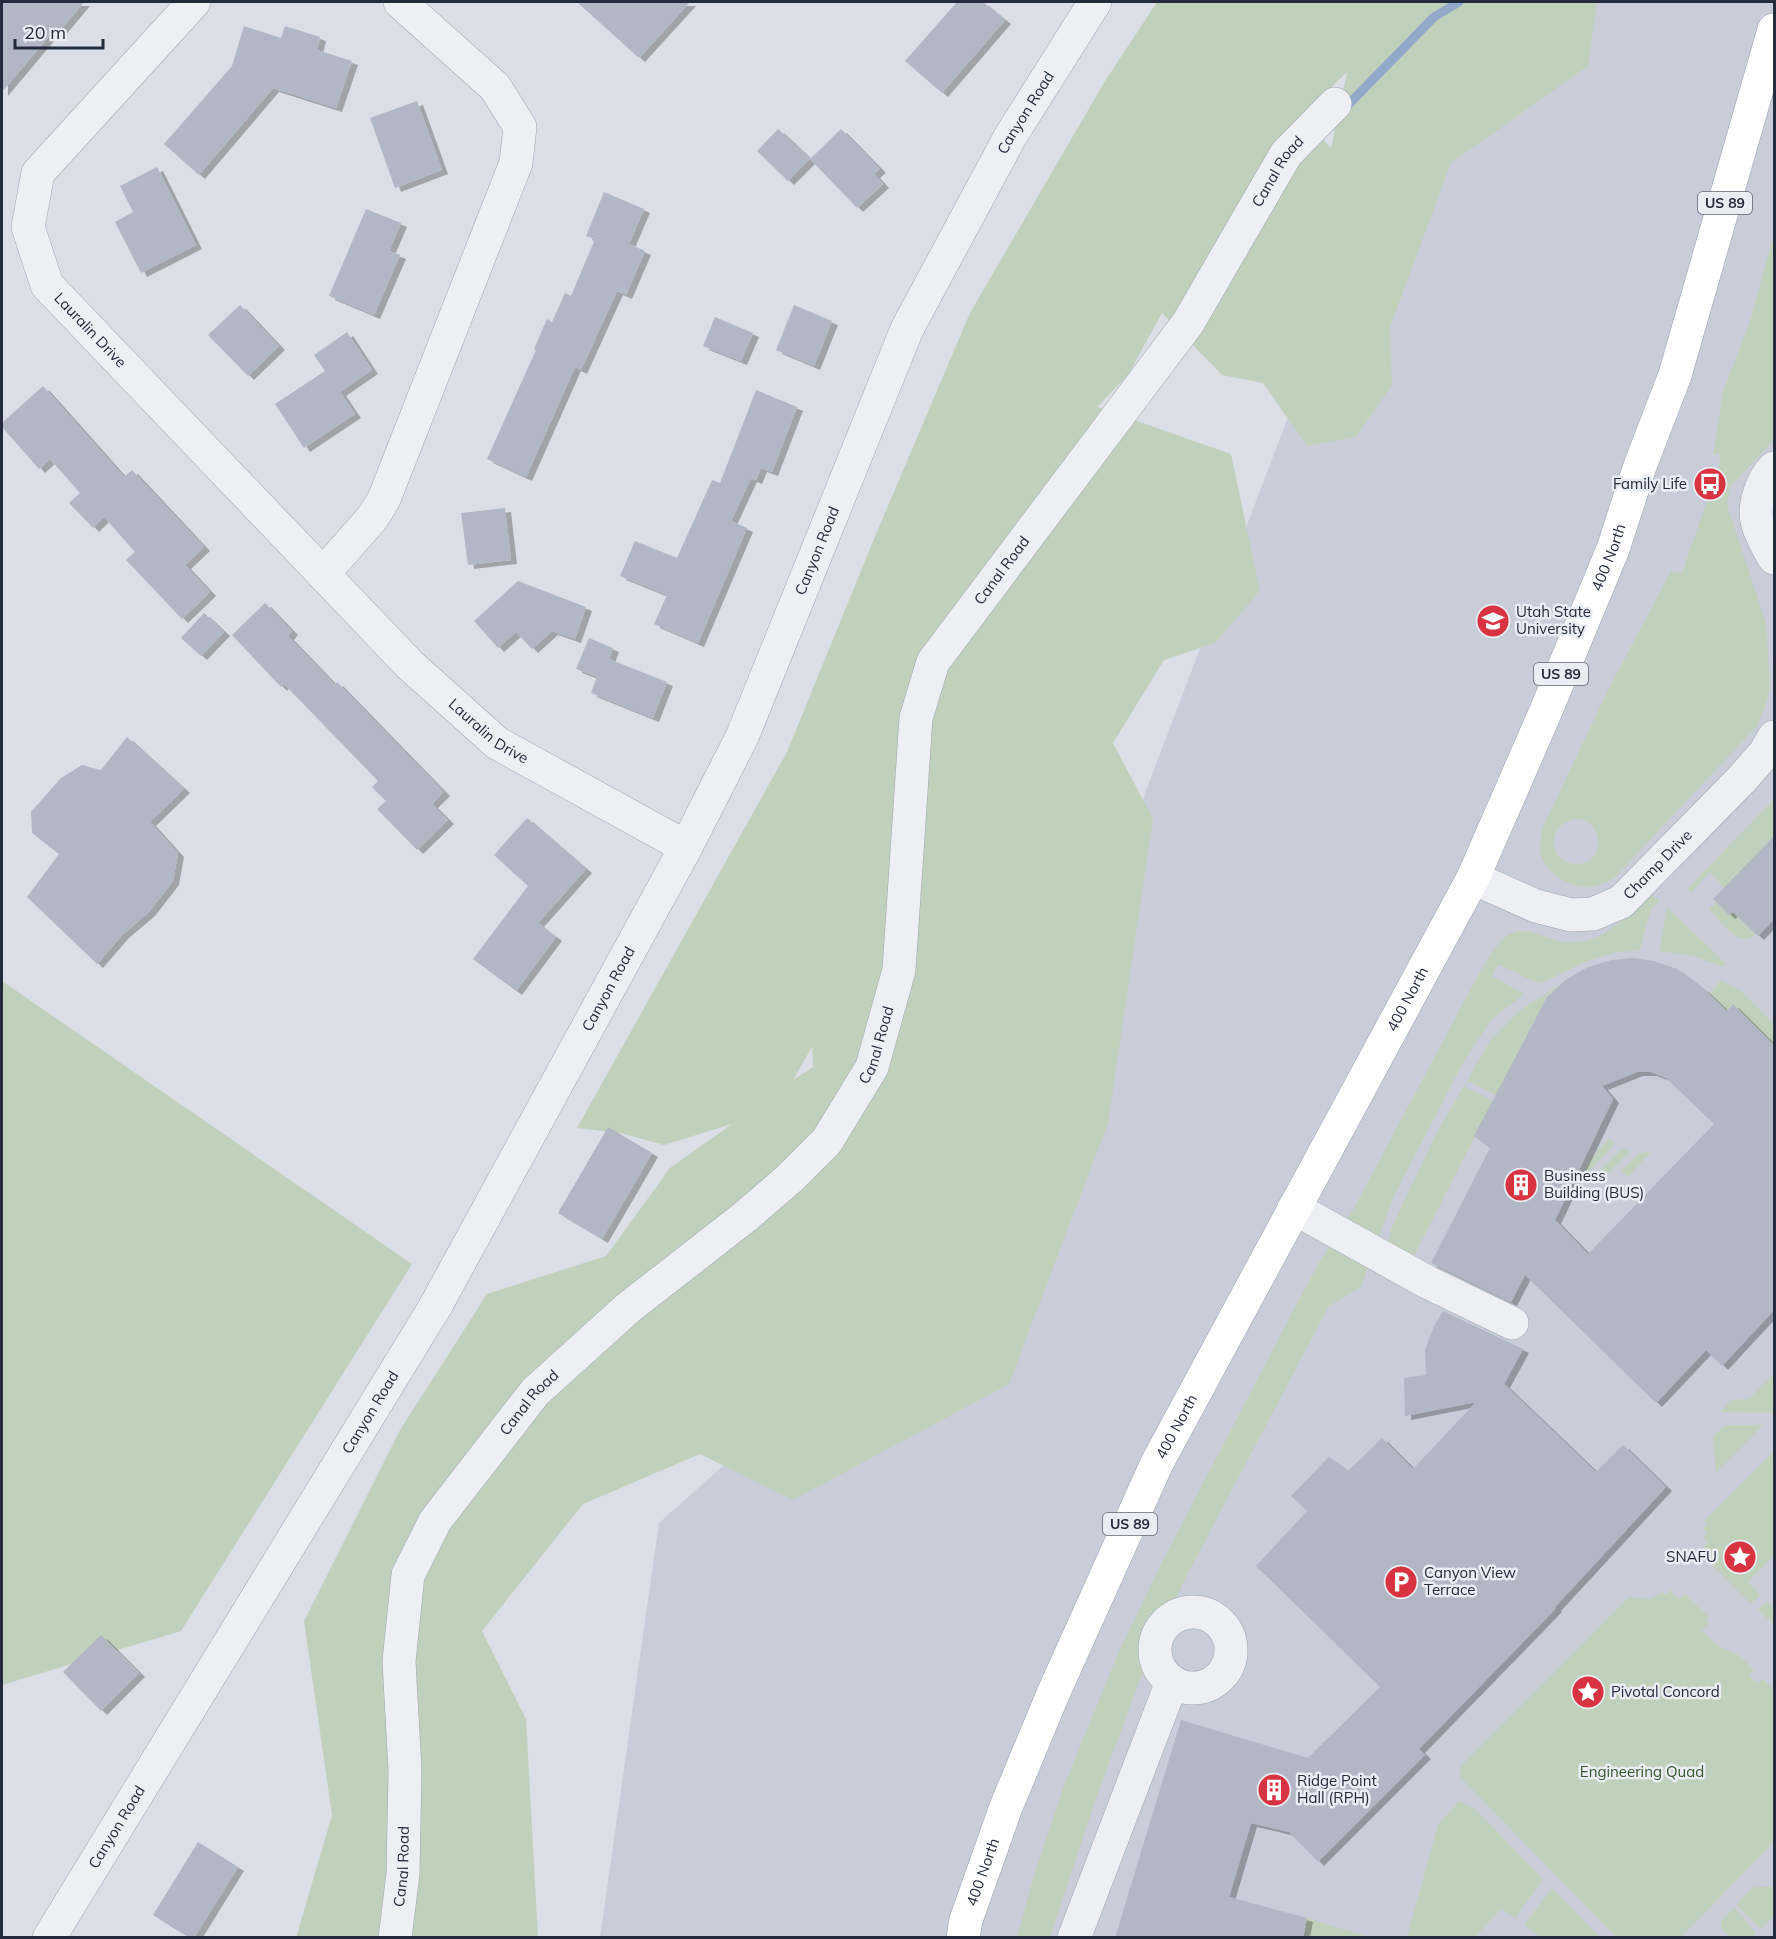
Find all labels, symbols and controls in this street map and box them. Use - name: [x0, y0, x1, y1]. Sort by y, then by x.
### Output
- scale bar: [15, 12, 104, 50]
- text: 20 m: [24, 21, 66, 44]
- street label: Canyon Road: [993, 68, 1058, 157]
- street label: Canal Road: [1247, 132, 1307, 210]
- road number: US 89: [1698, 192, 1752, 214]
- street label: Lauralin Drive: [50, 288, 131, 371]
- bus stop icon: Family Life: [1692, 466, 1728, 502]
- place label: Family Life: [1613, 474, 1687, 493]
- street label: Canyon Road: [790, 504, 843, 598]
- street label: 400 North: [1587, 521, 1630, 594]
- street label: Canal Road: [969, 532, 1033, 608]
- place label: Utah State University: [1516, 602, 1591, 638]
- school or university icon: Utah State University: [1475, 603, 1511, 639]
- road number: US 89: [1534, 663, 1588, 685]
- street label: Lauralin Drive: [445, 694, 532, 767]
- street label: Champ Drive: [1619, 825, 1696, 903]
- street label: Canyon Road: [577, 943, 639, 1034]
- street label: 400 North: [1382, 963, 1432, 1035]
- street label: Canal Road: [854, 1004, 898, 1087]
- place label: Business Building (BUS): [1544, 1166, 1644, 1202]
- building icon: Business Building (BUS): [1503, 1167, 1539, 1203]
- street label: Canal Road: [495, 1365, 562, 1439]
- street label: Canyon Road: [337, 1367, 403, 1457]
- street label: 400 North: [1151, 1391, 1201, 1462]
- road number: US 89: [1103, 1513, 1157, 1535]
- place icon: SNAFU: [1722, 1539, 1758, 1575]
- place label: SNAFU: [1666, 1547, 1717, 1566]
- place label: Canyon View Terrace: [1424, 1563, 1516, 1599]
- parking icon: Canyon View Terrace: [1383, 1564, 1419, 1600]
- place icon: Pivotal Concord: [1570, 1674, 1606, 1710]
- place label: Pivotal Concord: [1611, 1682, 1720, 1701]
- park label: Engineering Quad: [1580, 1762, 1704, 1781]
- place label: Ridge Point Hall (RPH): [1297, 1771, 1377, 1807]
- building icon: Ridge Point Hall (RPH): [1256, 1772, 1292, 1808]
- street label: Canyon Road: [84, 1782, 149, 1872]
- street label: Canal Road: [389, 1826, 413, 1908]
- street label: 400 North: [962, 1836, 1003, 1908]

